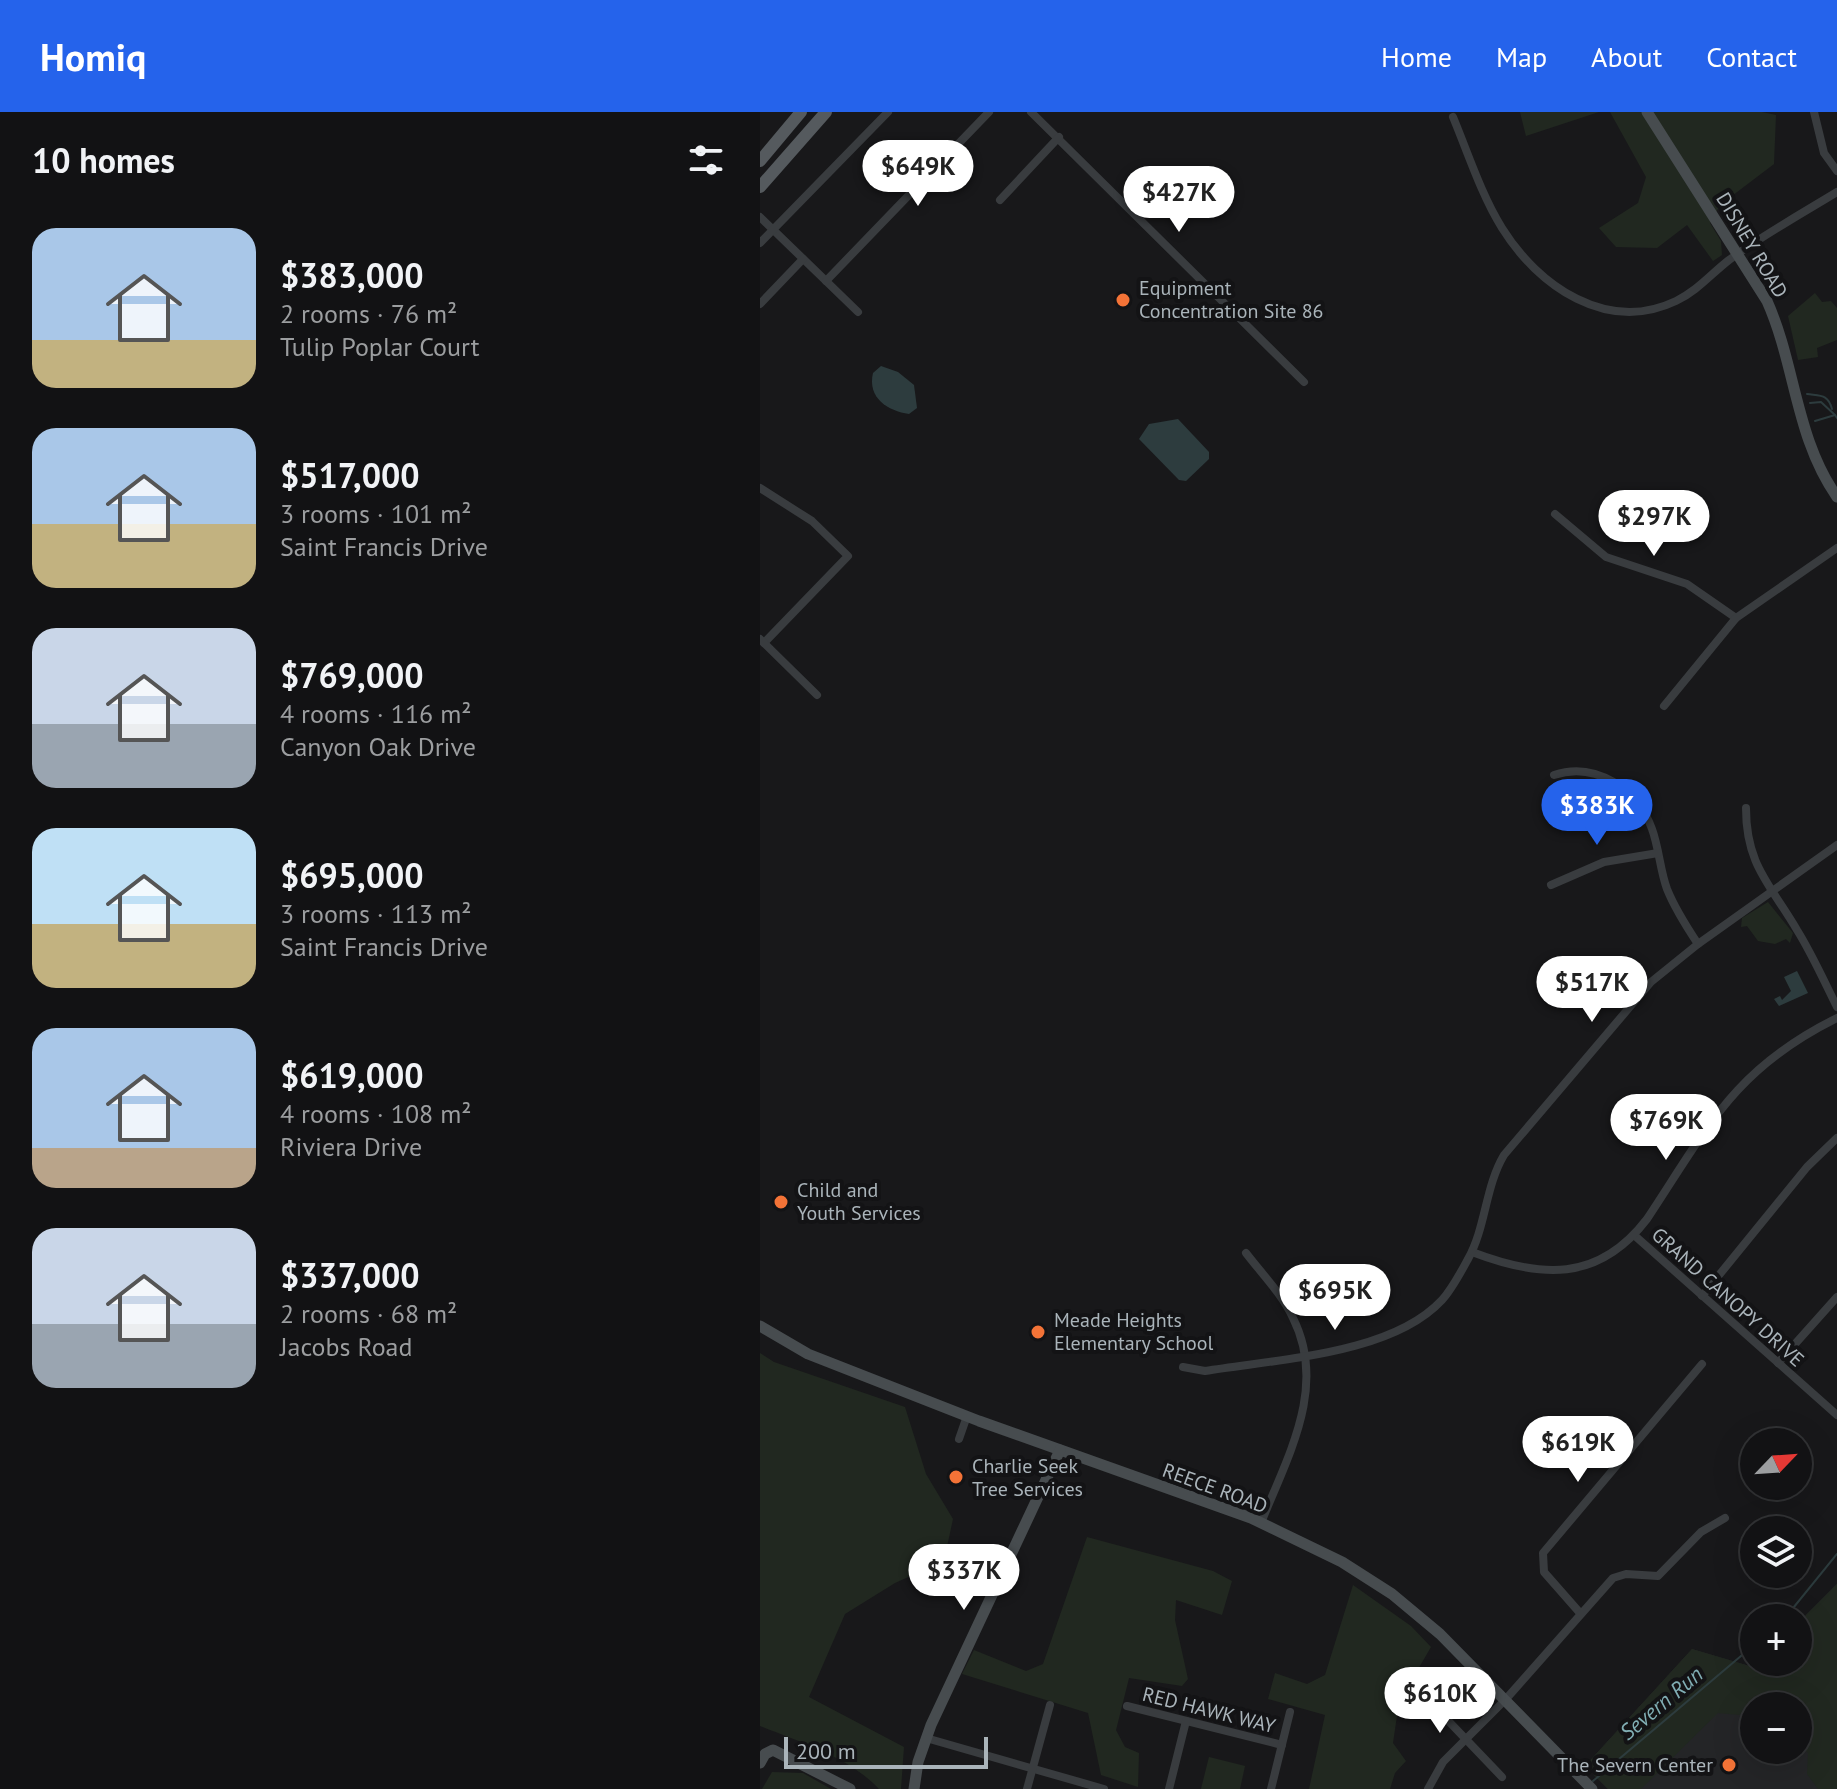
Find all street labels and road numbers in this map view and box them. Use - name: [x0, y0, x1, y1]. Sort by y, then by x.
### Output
- street label: DISNEY ROAD: [1710, 187, 1794, 303]
- street label: GRAND CANOPY DRIVE: [1646, 1222, 1810, 1372]
- street label: REECE ROAD: [1159, 1457, 1271, 1519]
- street label: RED HAWK WAY: [1140, 1681, 1279, 1739]

